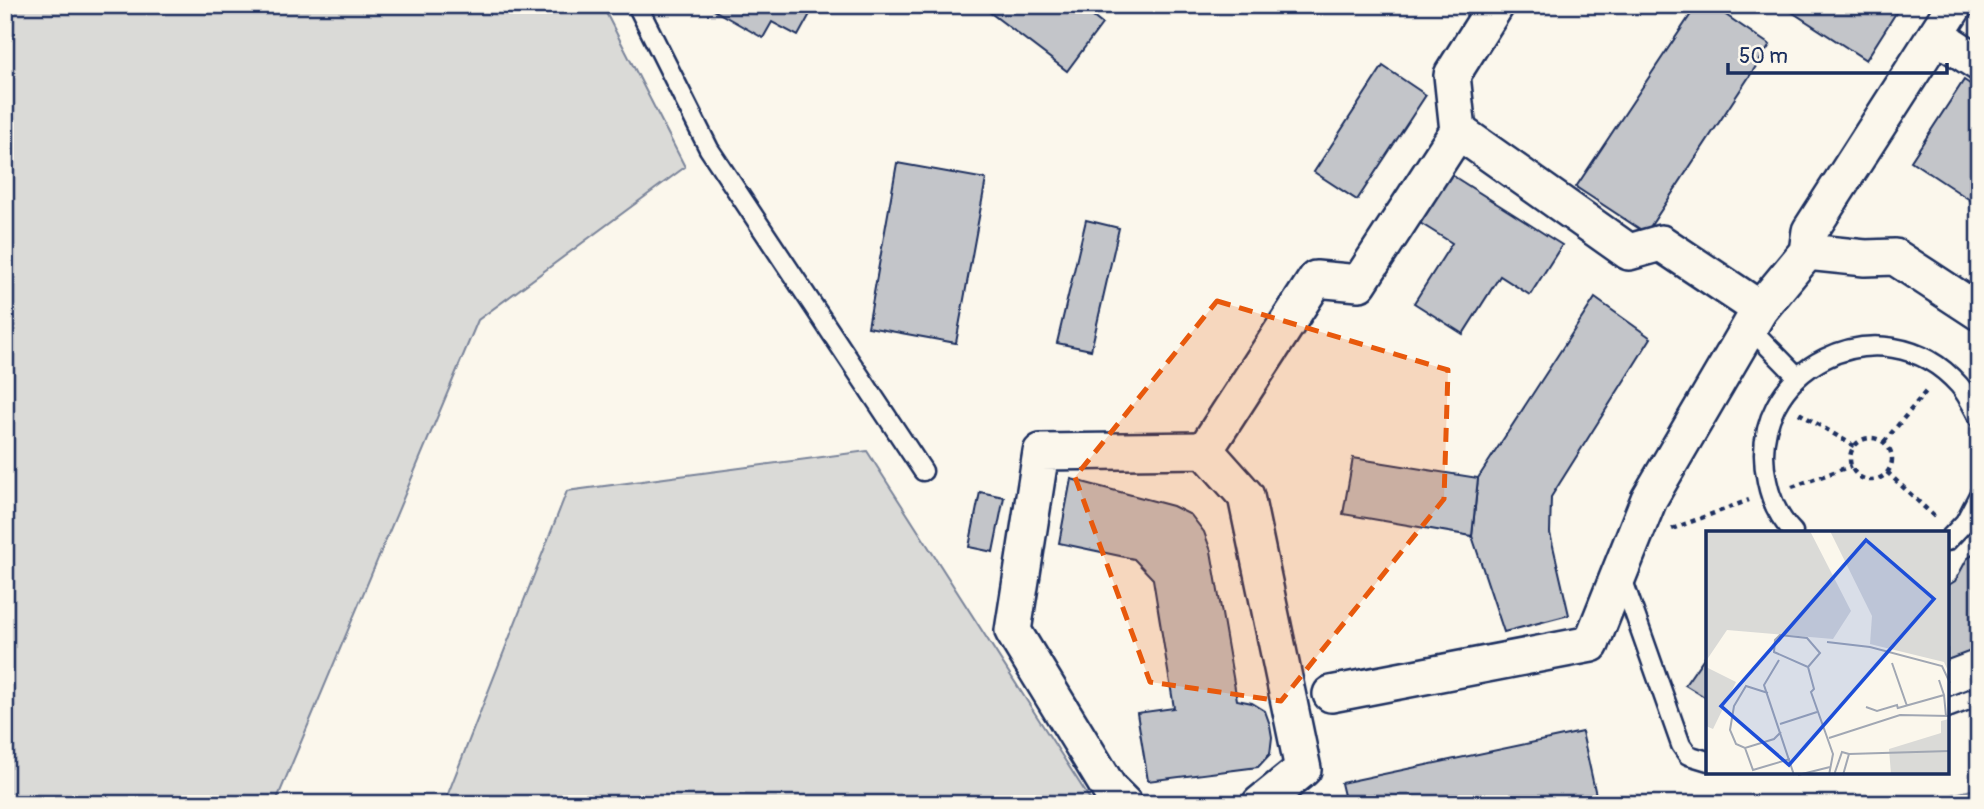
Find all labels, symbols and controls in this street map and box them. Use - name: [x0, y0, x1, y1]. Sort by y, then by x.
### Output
- scale bar: [1728, 32, 1947, 76]
- text: 50 m: [1739, 43, 1788, 70]
- inset map: [1706, 531, 1949, 774]

